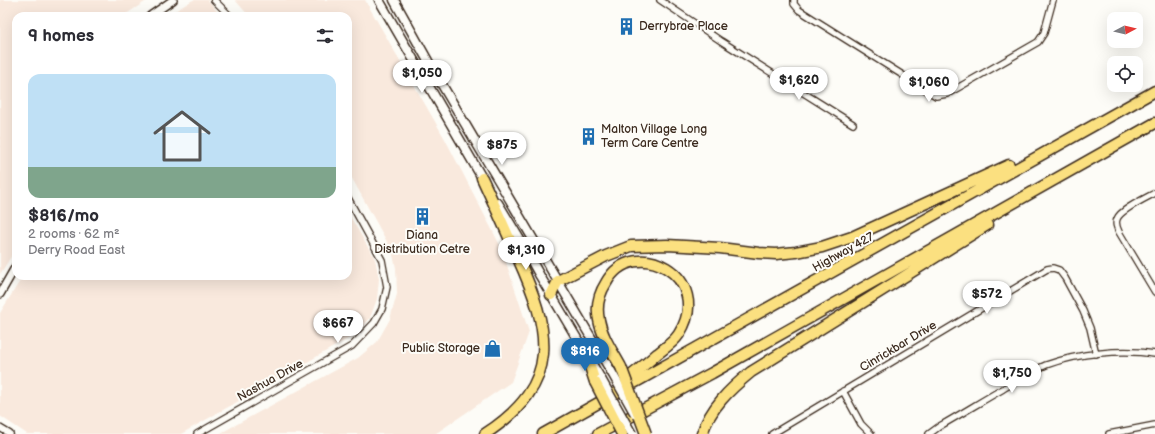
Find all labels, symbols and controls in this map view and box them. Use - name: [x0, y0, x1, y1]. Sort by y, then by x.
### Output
- north arrow: [1107, 12, 1143, 48]
- map controls: [1107, 12, 1143, 92]
- building icon: Derrybrae Place: [616, 16, 636, 36]
- place label: Derrybrae Place: [639, 19, 728, 34]
- icon: filters: [314, 25, 336, 47]
- text: 9 homes: [28, 26, 94, 46]
- button: locate: [1107, 56, 1143, 92]
- pin: $1,050: [389, 60, 455, 94]
- text: $1,050: [402, 65, 442, 81]
- pin: $1,620: [766, 67, 832, 101]
- pin: $1,060: [896, 69, 962, 103]
- text: $1,620: [779, 72, 819, 88]
- text: $1,060: [908, 74, 950, 90]
- icon: home: [146, 100, 218, 172]
- place label: Malton Village Long Term Care Centre: [601, 122, 707, 151]
- building icon: Malton Village Long Term Care Centre: [578, 126, 598, 146]
- pin: $875: [478, 132, 526, 166]
- text: $875: [486, 137, 518, 153]
- text: $816/mo: [28, 206, 99, 226]
- building icon: Diana Distribution Cetre: [412, 206, 432, 226]
- text: 2 rooms · 62 m²: [28, 226, 120, 242]
- place label: Diana Distribution Cetre: [374, 228, 470, 257]
- street label: Highway 427: [810, 229, 877, 275]
- pin: $1,310: [493, 237, 559, 271]
- text: Derry Road East: [28, 242, 125, 258]
- text: $1,310: [507, 242, 545, 258]
- pin: $572: [963, 281, 1011, 315]
- text: $572: [971, 286, 1003, 302]
- pin: $667: [314, 310, 362, 344]
- text: $667: [322, 315, 354, 331]
- street label: Cinrickbar Drive: [857, 318, 939, 375]
- shop icon: Public Storage: [483, 338, 503, 358]
- pin: $816: [561, 338, 609, 372]
- place label: Public Storage: [402, 341, 480, 356]
- text: $816: [570, 343, 600, 359]
- street label: Nashua Drive: [235, 356, 306, 405]
- pin: $1,750: [979, 360, 1045, 394]
- text: $1,750: [992, 365, 1032, 381]

